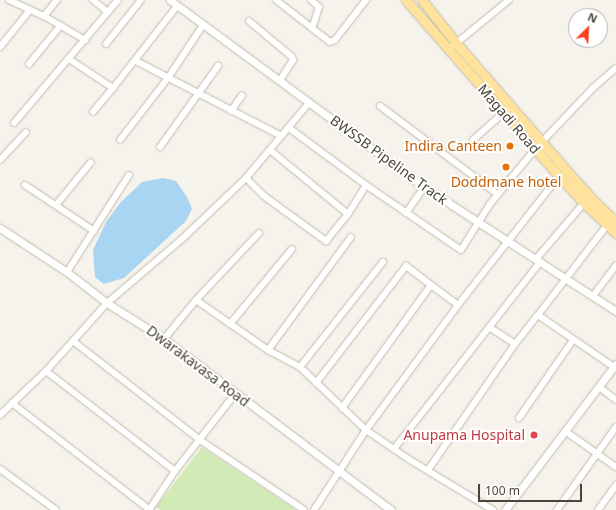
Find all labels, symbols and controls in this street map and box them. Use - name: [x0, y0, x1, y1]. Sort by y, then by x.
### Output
- north arrow: [568, 8, 608, 48]
- text: N: [586, 9, 600, 26]
- street label: Magadi Road: [474, 81, 544, 157]
- street label: BWSSB Pipeline Track: [327, 112, 451, 208]
- place label: Indira Canteen: [405, 138, 502, 154]
- marker: Indira Canteen: [505, 141, 515, 151]
- marker: Doddmane hotel: [501, 162, 511, 172]
- place label: Doddmane hotel: [451, 174, 561, 190]
- street label: Dwarakavasa Road: [143, 322, 253, 410]
- place label: Anupama Hospital: [403, 427, 525, 443]
- marker: Anupama Hospital: [528, 429, 540, 441]
- scale bar: [480, 476, 584, 502]
- text: 100 m: [485, 482, 520, 499]

